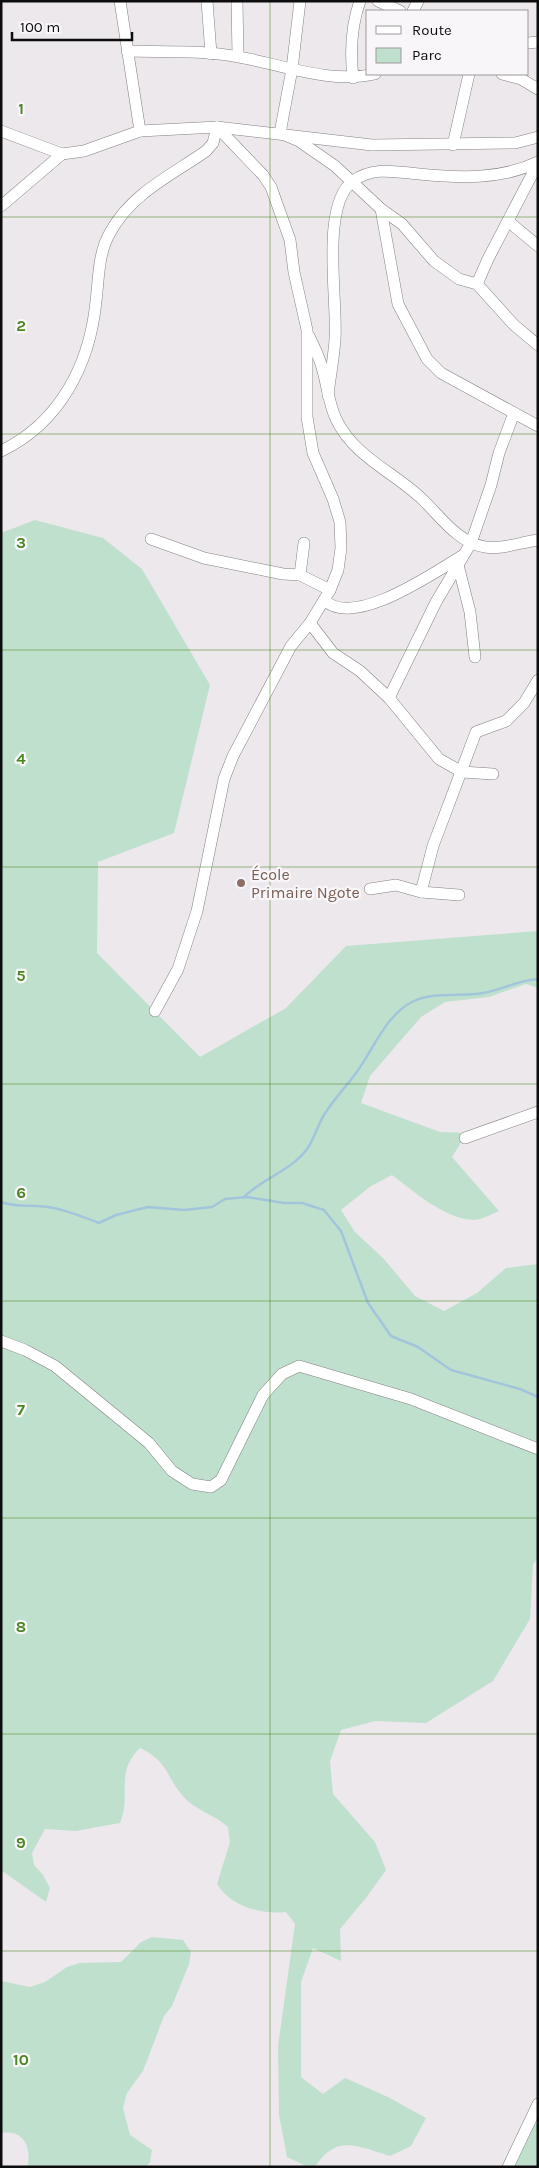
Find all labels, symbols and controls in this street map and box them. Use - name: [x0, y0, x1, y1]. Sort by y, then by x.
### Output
- scale bar: [12, 10, 132, 42]
- legend: [366, 10, 529, 75]
- text: 100 m: [20, 18, 60, 36]
- text: Route: [412, 21, 452, 39]
- text: Parc: [412, 46, 442, 64]
- text: 1: [18, 99, 24, 118]
- text: 2: [16, 316, 26, 335]
- text: 3: [16, 533, 26, 552]
- text: 4: [16, 749, 26, 768]
- place label: École Primaire Ngote: [251, 865, 360, 902]
- marker: École Primaire Ngote: [235, 877, 247, 889]
- text: 5: [16, 966, 26, 985]
- text: 6: [16, 1183, 26, 1202]
- text: 7: [17, 1400, 25, 1419]
- text: 8: [16, 1617, 26, 1636]
- text: 9: [16, 1833, 26, 1852]
- text: 10: [13, 2050, 29, 2069]

